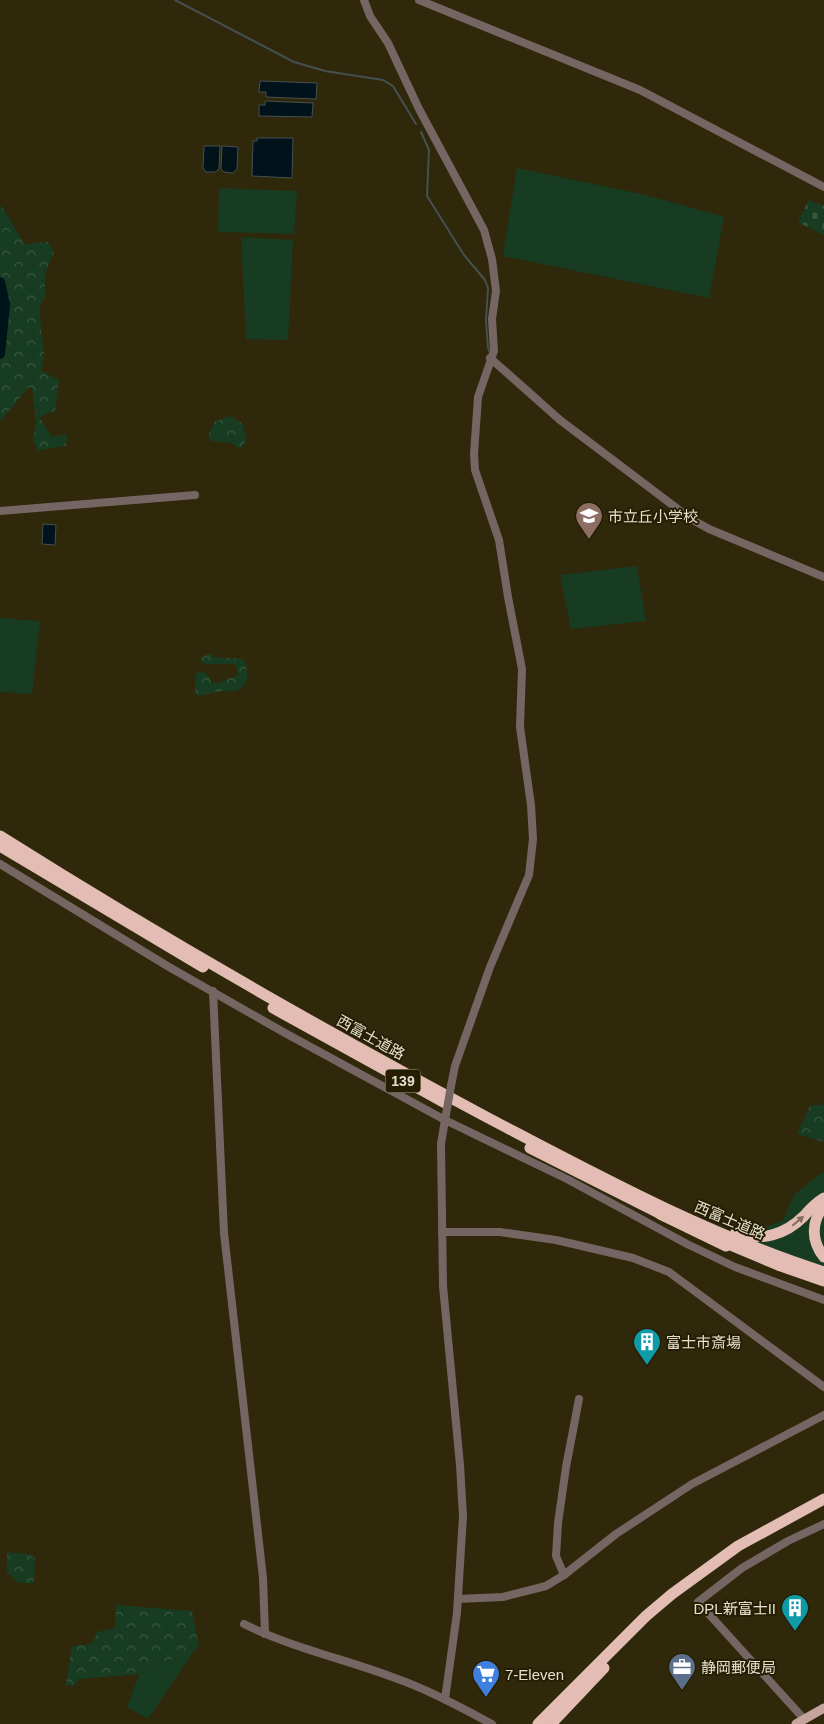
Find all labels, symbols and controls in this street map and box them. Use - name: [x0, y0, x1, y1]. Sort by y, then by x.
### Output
- school or university icon: 市立丘小学校: [574, 501, 604, 540]
- place label: 市立丘小学校: [608, 508, 698, 525]
- street label: 西富士道路: [334, 1011, 408, 1063]
- road number: 139: [386, 1070, 420, 1092]
- street label: 西富士道路: [692, 1198, 768, 1242]
- one-way arrow: [791, 1215, 804, 1226]
- building icon: 富士市斎場: [632, 1327, 662, 1366]
- place label: 富士市斎場: [666, 1334, 741, 1351]
- building icon: DPL新富士II: [780, 1593, 810, 1632]
- place label: DPL新富士II: [693, 1600, 776, 1617]
- office icon: 静岡郵便局: [667, 1652, 697, 1691]
- supermarket icon: 7-Eleven: [471, 1659, 501, 1698]
- place label: 静岡郵便局: [701, 1659, 776, 1676]
- place label: 7-Eleven: [505, 1666, 564, 1683]

